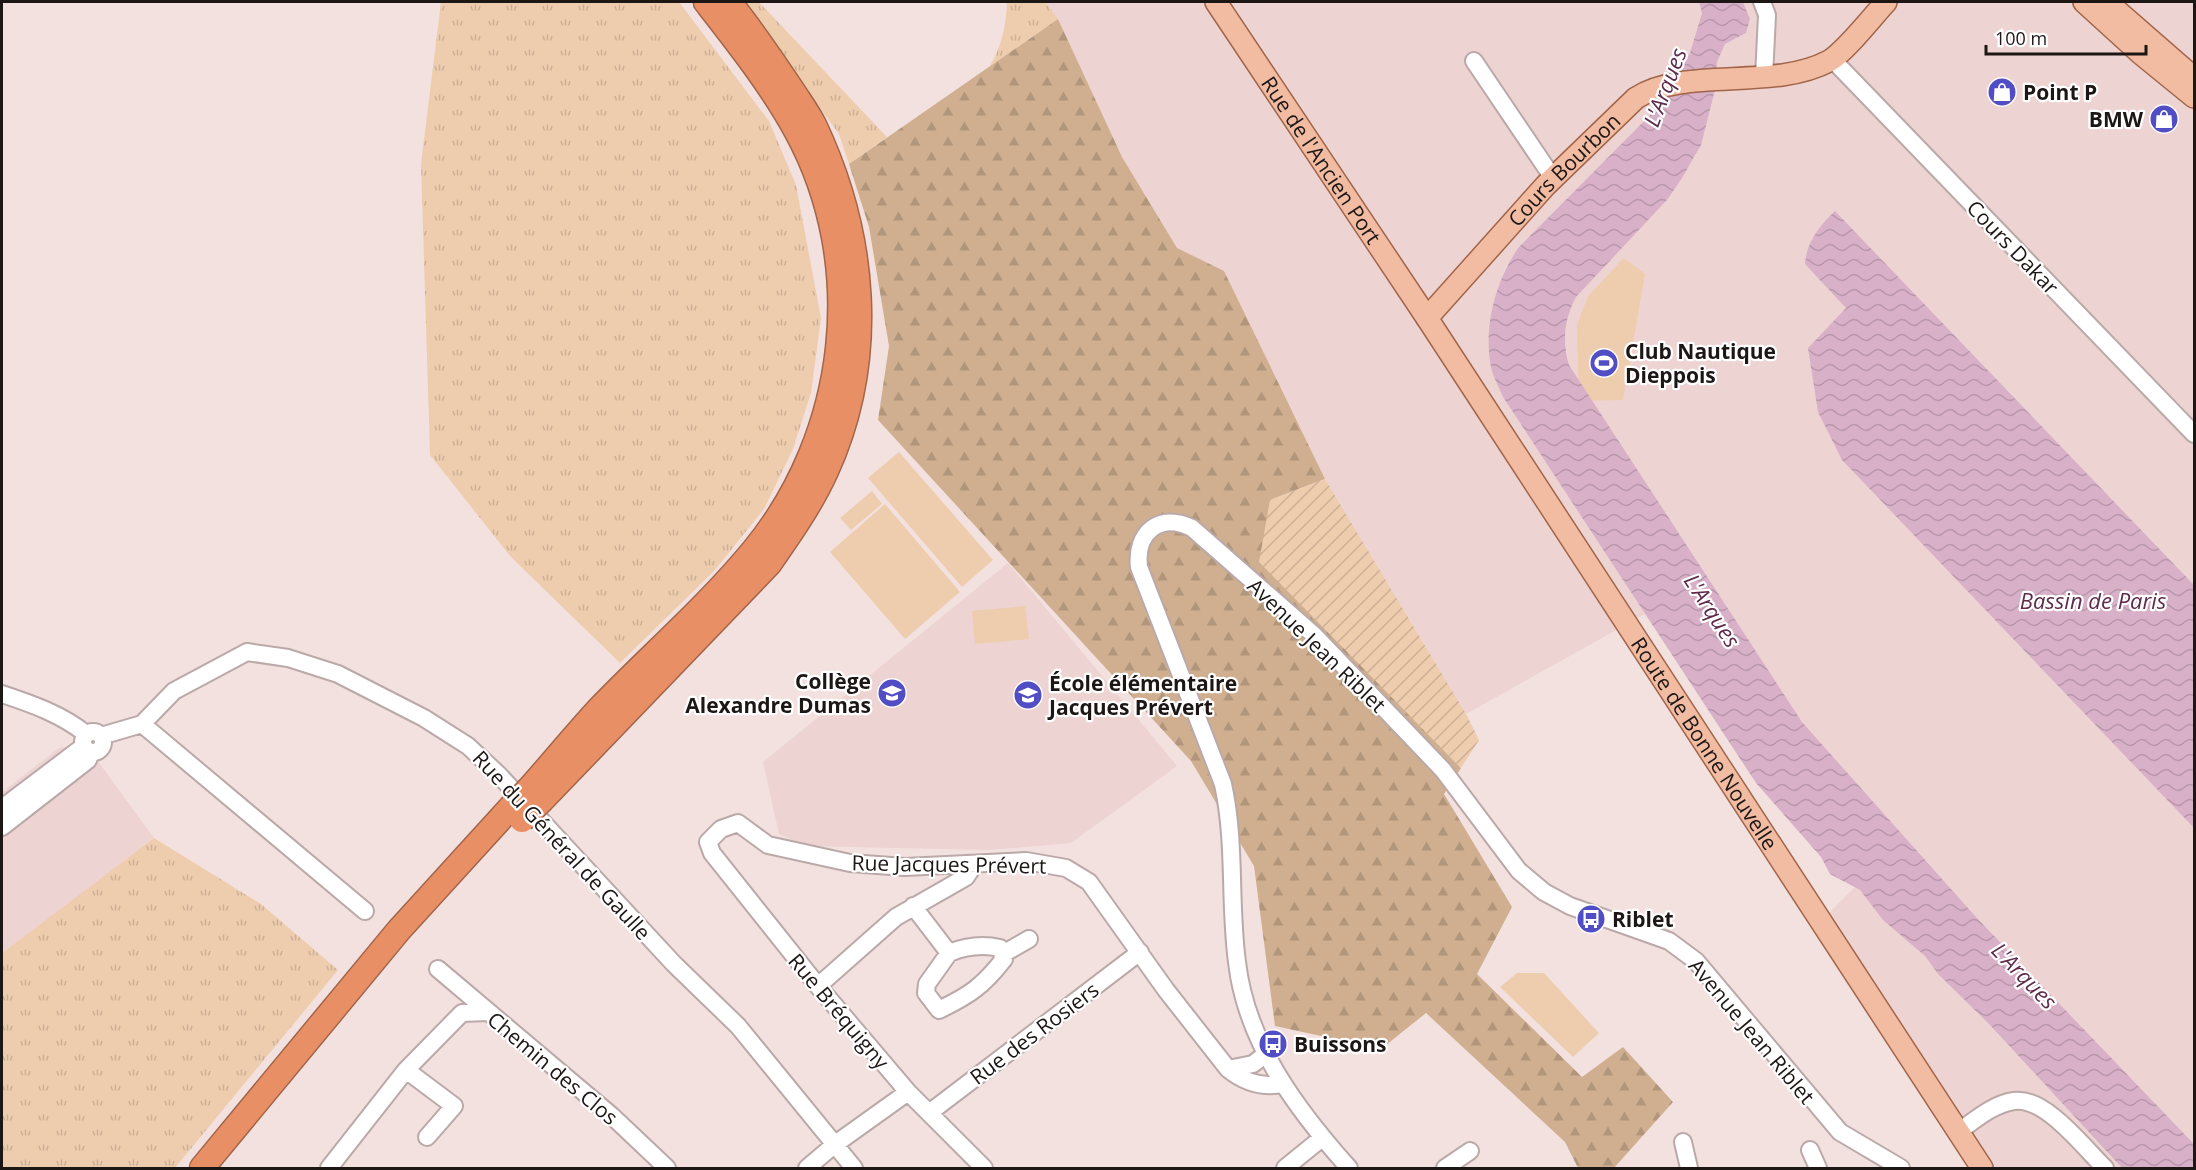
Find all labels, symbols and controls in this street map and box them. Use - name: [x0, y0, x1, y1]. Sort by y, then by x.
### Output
- scale bar: [1986, 18, 2146, 56]
- text: 100 m: [1995, 26, 2047, 50]
- water label: L'Arques: [1635, 43, 1693, 131]
- street label: Rue de l'Ancien Port: [1255, 71, 1388, 249]
- shop icon: Point P: [1986, 76, 2018, 108]
- place label: Point P: [2023, 78, 2097, 106]
- shop icon: BMW: [2148, 103, 2180, 135]
- place label: BMW: [2089, 105, 2144, 133]
- street label: Cours Bourbon: [1502, 107, 1626, 232]
- street label: Cours Dakar: [1961, 194, 2065, 301]
- place label: Club Nautique Dieppois: [1625, 337, 1776, 389]
- sports icon: Club Nautique Dieppois: [1588, 347, 1620, 379]
- water label: L'Arques: [1678, 567, 1748, 653]
- street label: Avenue Jean Riblet: [1242, 572, 1392, 718]
- water label: Bassin de Paris: [2020, 585, 2167, 615]
- street label: Route de Bonne Nouvelle: [1625, 632, 1784, 855]
- place label: Collège Alexandre Dumas: [685, 667, 871, 719]
- place label: École élémentaire Jacques Prévert: [1047, 669, 1237, 721]
- school or university icon: Collège Alexandre Dumas: [876, 677, 908, 709]
- school or university icon: École élémentaire Jacques Prévert: [1012, 679, 1044, 711]
- street label: Rue du Général de Gaulle: [467, 744, 657, 946]
- street label: Rue Jacques Prévert: [851, 848, 1047, 880]
- bus stop icon: Riblet: [1575, 903, 1607, 935]
- place label: Riblet: [1612, 905, 1674, 933]
- water label: L'Arques: [1986, 935, 2065, 1015]
- street label: Rue Bréquigny: [782, 947, 896, 1075]
- street label: Avenue Jean Riblet: [1683, 952, 1821, 1110]
- street label: Rue des Rosiers: [964, 975, 1104, 1091]
- street label: Chemin des Clos: [482, 1005, 624, 1131]
- bus stop icon: Buissons: [1257, 1028, 1289, 1060]
- place label: Buissons: [1294, 1030, 1386, 1058]

